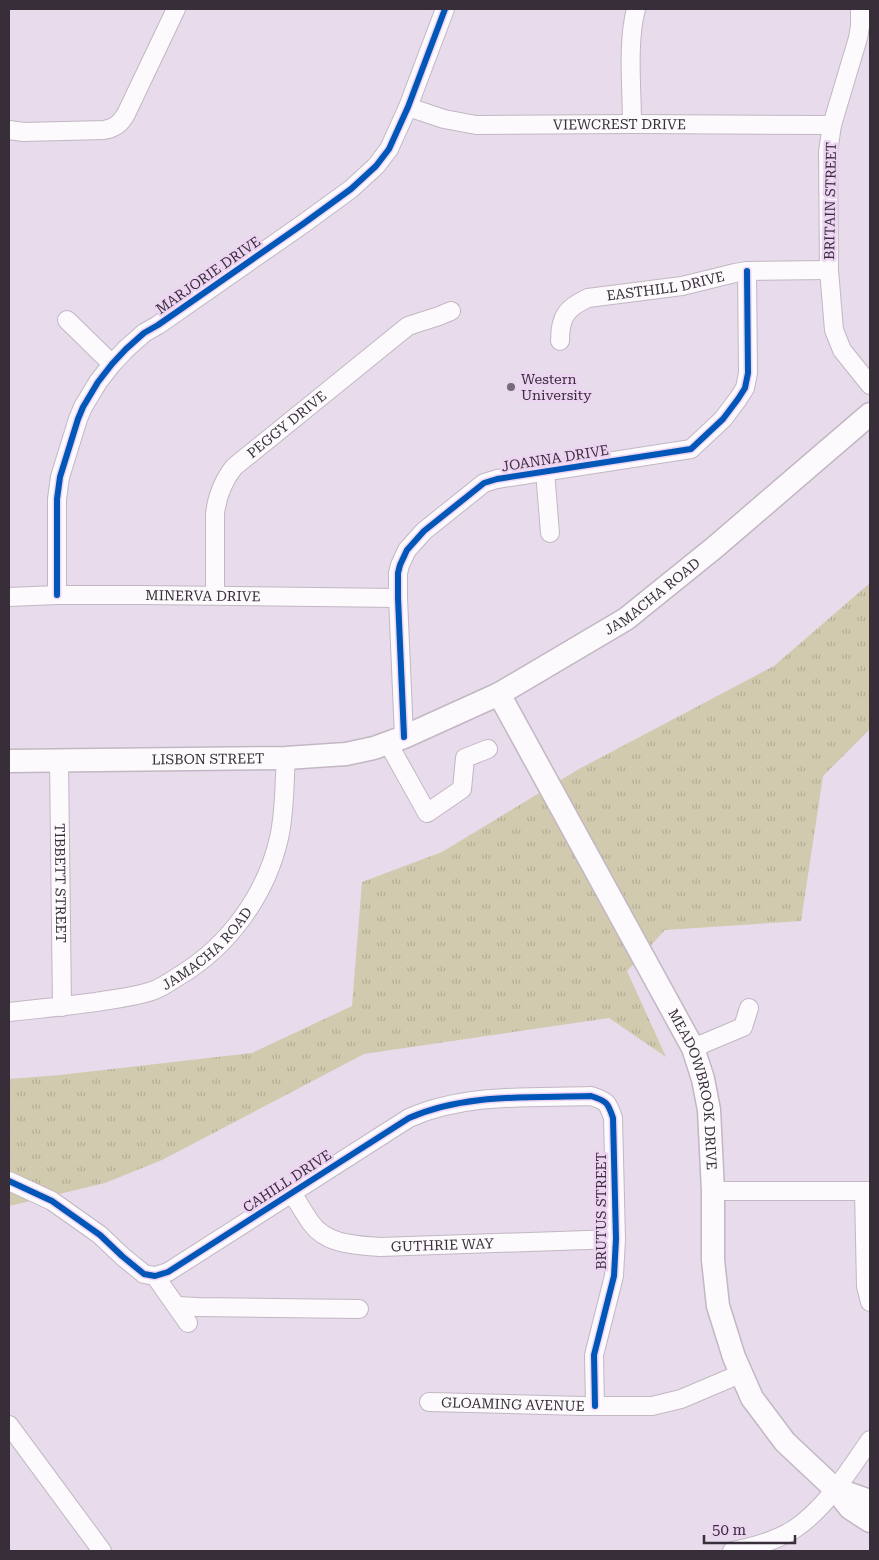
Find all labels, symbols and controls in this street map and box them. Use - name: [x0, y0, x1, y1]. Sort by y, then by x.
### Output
- street label: VIEWCREST DRIVE: [553, 116, 686, 133]
- street label: BRITAIN STREET: [821, 142, 839, 260]
- street label: MARJORIE DRIVE: [153, 233, 263, 317]
- street label: EASTHILL DRIVE: [606, 268, 726, 304]
- place label: Western University: [521, 371, 592, 403]
- marker: Western University: [505, 381, 517, 393]
- street label: PEGGY DRIVE: [244, 388, 329, 461]
- street label: JOANNA DRIVE: [500, 442, 610, 474]
- street label: JAMACHA ROAD: [602, 554, 703, 638]
- street label: MINERVA DRIVE: [145, 587, 261, 604]
- street label: LISBON STREET: [152, 750, 264, 767]
- street label: TIBBETT STREET: [52, 823, 69, 943]
- street label: JAMACHA ROAD: [159, 904, 255, 993]
- street label: MEADOWBROOK DRIVE: [665, 1006, 720, 1170]
- street label: CAHILL DRIVE: [240, 1146, 334, 1216]
- street label: BRUTUS STREET: [593, 1152, 609, 1270]
- street label: GUTHRIE WAY: [391, 1235, 495, 1255]
- street label: GLOAMING AVENUE: [441, 1394, 585, 1414]
- scale bar: [704, 1512, 795, 1544]
- text: 50 m: [712, 1521, 747, 1539]

